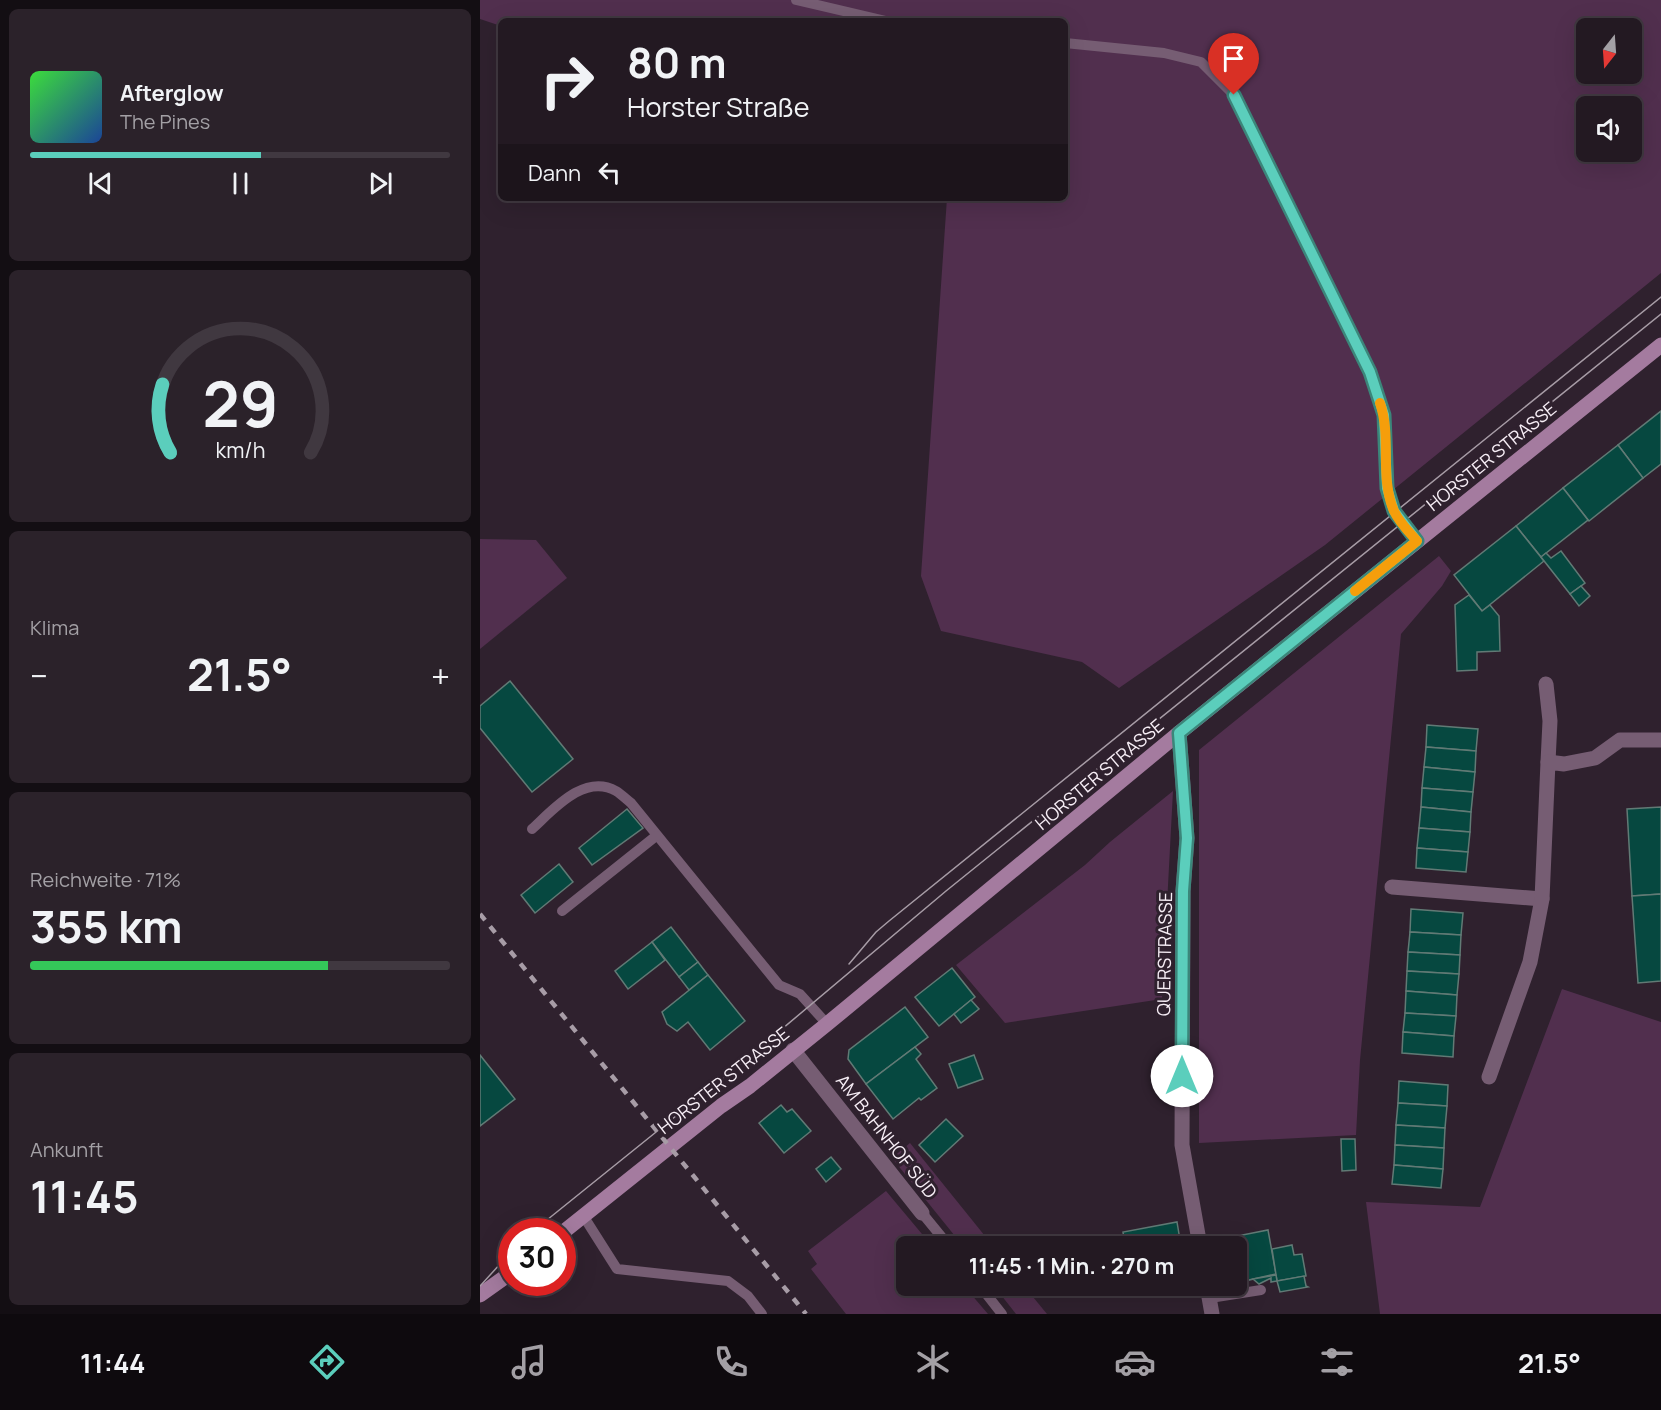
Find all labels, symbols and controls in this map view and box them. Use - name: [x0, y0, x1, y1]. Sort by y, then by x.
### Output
- north arrow: [1576, 18, 1642, 84]
- map controls: [1576, 18, 1642, 162]
- text: 80 m: [627, 33, 727, 91]
- pin: [1208, 33, 1259, 95]
- icon: right: [528, 42, 606, 120]
- icon: arrive: [1217, 42, 1250, 75]
- text: Afterglow: [120, 78, 224, 108]
- text: Horster Straße: [627, 88, 810, 125]
- button: sound: [1576, 96, 1642, 162]
- text: The Pines: [120, 108, 210, 135]
- icon: left: [593, 156, 626, 189]
- text: Dann: [528, 158, 581, 188]
- icon: previous: [84, 167, 117, 200]
- icon: pause: [224, 167, 257, 200]
- icon: next: [364, 167, 397, 200]
- text: 29: [202, 360, 278, 446]
- street label: HORSTER STRASSE: [1421, 396, 1561, 516]
- text: km/h: [215, 435, 265, 464]
- text: Klima: [30, 614, 79, 641]
- text: 21.5°: [187, 643, 292, 705]
- text: −: [30, 653, 48, 698]
- text: +: [431, 653, 450, 698]
- street label: HORSTER STRASSE: [1030, 713, 1168, 835]
- text: Reichweite · 71%: [30, 866, 181, 893]
- street label: QUERSTRASSE: [1151, 892, 1177, 1016]
- text: 355 km: [30, 895, 183, 957]
- street label: HORSTER STRASSE: [652, 1021, 794, 1139]
- position arrow: [1150, 1044, 1214, 1108]
- street label: AM BAHNHOF SÜD: [831, 1069, 943, 1203]
- text: Ankunft: [30, 1136, 103, 1163]
- text: 11:45: [30, 1165, 139, 1227]
- speed limit sign: 30: [498, 1218, 576, 1296]
- text: 11:45 · 1 Min. · 270 m: [969, 1251, 1174, 1281]
- icon: directions: [306, 1341, 348, 1383]
- icon: music: [508, 1341, 550, 1383]
- icon: phone: [710, 1341, 752, 1383]
- icon: climate: [912, 1341, 954, 1383]
- icon: car: [1114, 1341, 1156, 1383]
- icon: filters: [1316, 1341, 1358, 1383]
- text: 11:44: [80, 1344, 145, 1381]
- text: 21.5°: [1518, 1344, 1581, 1381]

